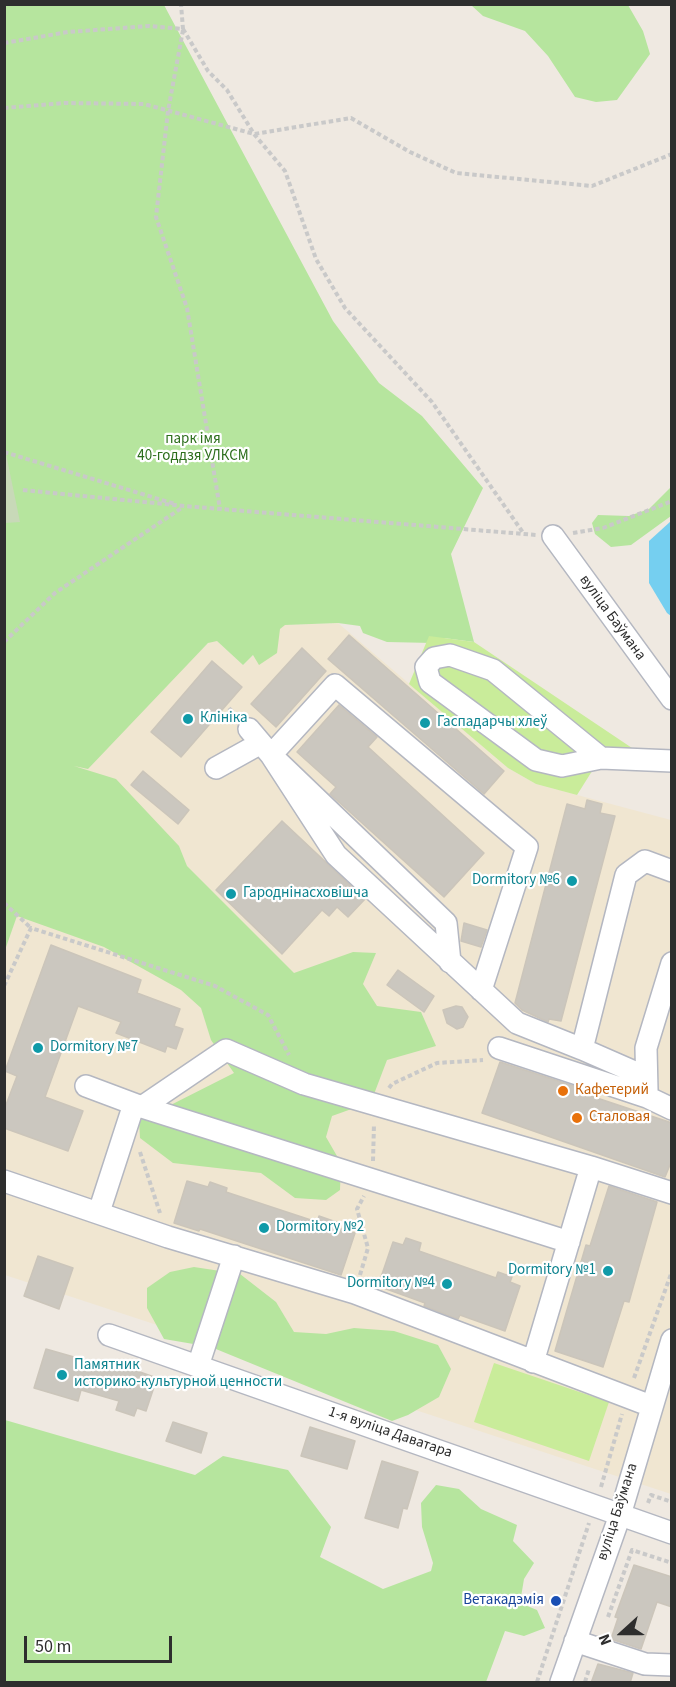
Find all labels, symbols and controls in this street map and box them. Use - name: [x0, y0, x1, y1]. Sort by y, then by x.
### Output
- park label: парк імя 40-годдзя УЛКСМ: [137, 431, 249, 466]
- street label: вуліца Баўмана: [575, 572, 649, 664]
- place label: Клініка: [200, 710, 248, 728]
- marker: Клініка: [181, 712, 195, 726]
- place label: Гаспадарчы хлеў: [437, 714, 547, 732]
- marker: Гаспадарчы хлеў: [418, 716, 432, 730]
- place label: Dormitory №6: [472, 872, 560, 890]
- marker: Dormitory №6: [565, 874, 579, 888]
- place label: Гароднінасховішча: [243, 885, 369, 903]
- marker: Гароднінасховішча: [224, 887, 238, 901]
- place label: Dormitory №7: [50, 1039, 138, 1057]
- marker: Dormitory №7: [31, 1041, 45, 1055]
- place label: Кафетерий: [575, 1082, 649, 1100]
- marker: Кафетерий: [556, 1084, 570, 1098]
- place label: Сталовая: [589, 1109, 650, 1127]
- marker: Сталовая: [570, 1111, 584, 1125]
- place label: Dormitory №2: [276, 1219, 364, 1237]
- marker: Dormitory №2: [257, 1221, 271, 1235]
- place label: Dormitory №1: [508, 1262, 596, 1280]
- marker: Dormitory №1: [601, 1264, 615, 1278]
- place label: Dormitory №4: [347, 1275, 435, 1293]
- marker: Dormitory №4: [440, 1277, 454, 1291]
- place label: Памятник историко-культурной ценности: [74, 1357, 282, 1392]
- marker: Памятник историко-культурной ценности: [55, 1368, 69, 1382]
- street label: 1-я вуліца Даватара: [326, 1403, 454, 1463]
- street label: вуліца Баўмана: [594, 1461, 642, 1563]
- place label: Ветакадэмія: [463, 1592, 544, 1610]
- marker: Ветакадэмія: [549, 1594, 563, 1608]
- north arrow: [592, 1603, 652, 1663]
- scale bar: [27, 1624, 176, 1662]
- text: N: [593, 1631, 617, 1648]
- text: 50 m: [35, 1634, 71, 1659]

